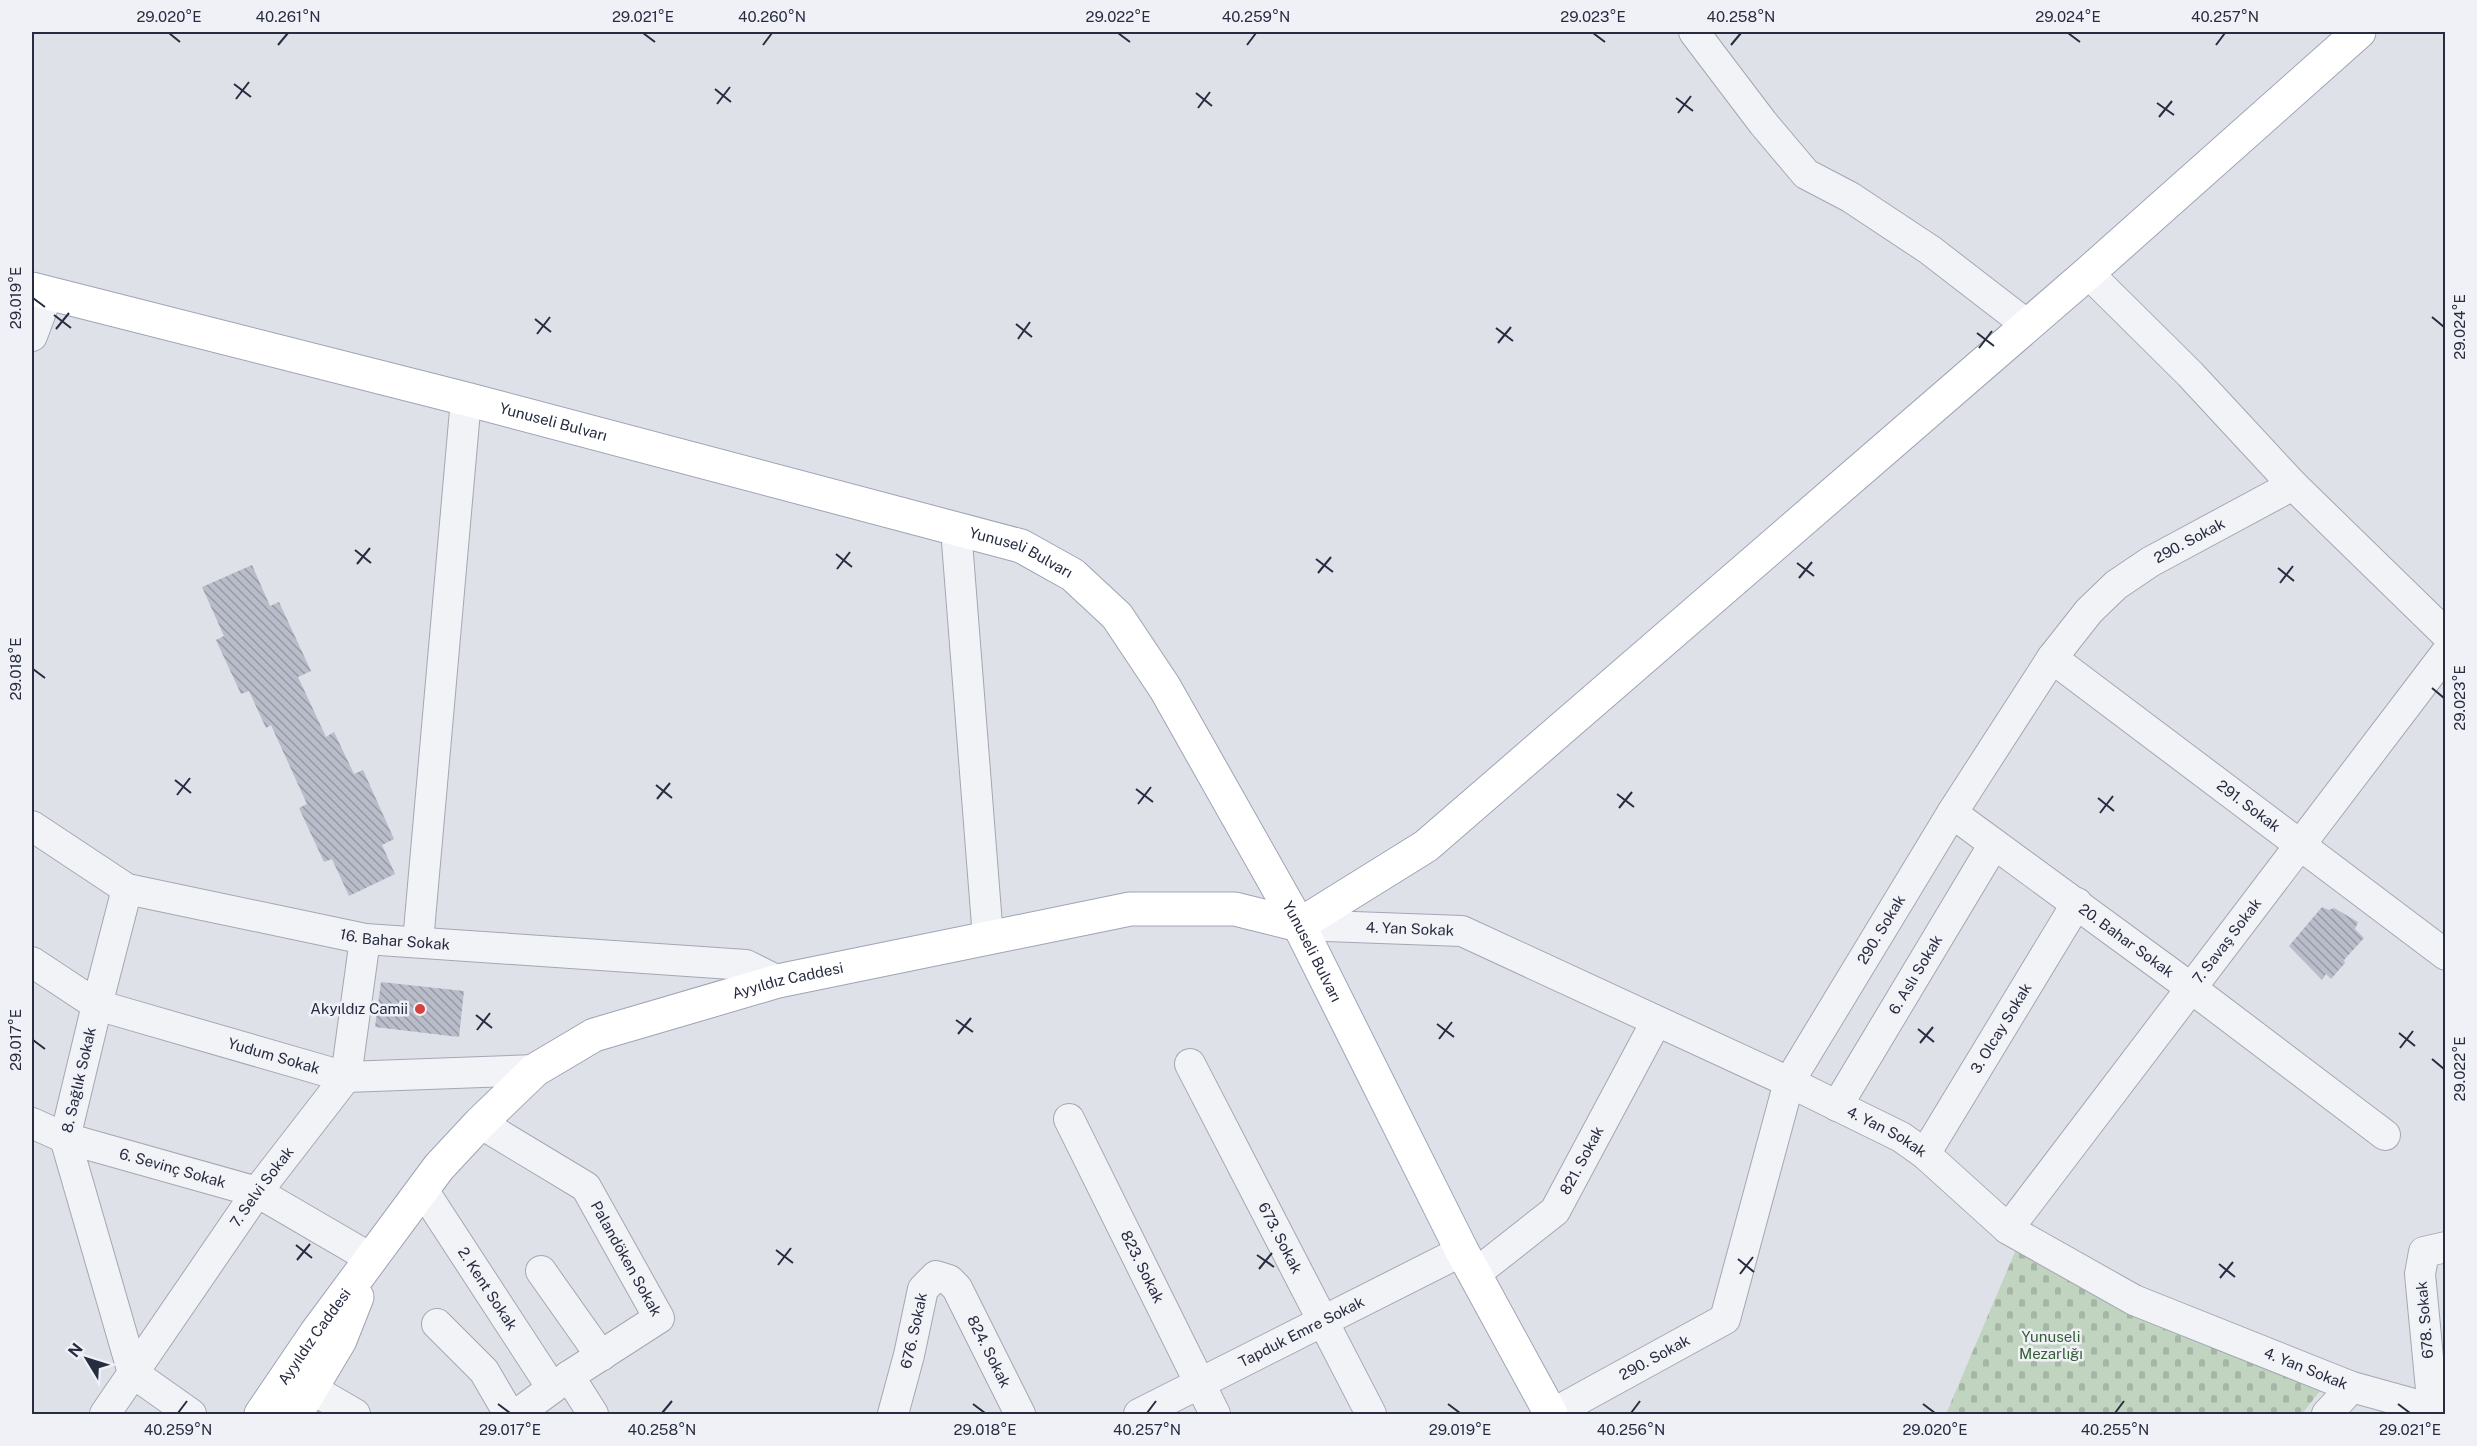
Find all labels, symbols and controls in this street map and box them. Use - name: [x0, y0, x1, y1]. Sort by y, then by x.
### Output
- text: 29.020°E: [136, 8, 202, 25]
- text: 40.261°N: [256, 8, 320, 25]
- text: 29.021°E: [612, 8, 674, 25]
- text: 40.260°N: [738, 8, 806, 25]
- text: 29.022°E: [1086, 8, 1151, 25]
- text: 40.259°N: [1222, 8, 1290, 25]
- text: 29.023°E: [1560, 8, 1626, 25]
- text: 40.258°N: [1707, 8, 1775, 25]
- text: 29.024°E: [2035, 8, 2101, 25]
- text: 40.257°N: [2191, 8, 2259, 25]
- text: 29.019°E: [7, 267, 24, 329]
- text: 29.024°E: [2451, 294, 2468, 360]
- street label: Yunuseli Bulvarı: [498, 399, 609, 444]
- street label: 290. Sokak: [2151, 514, 2228, 566]
- street label: Yunuseli Bulvarı: [967, 524, 1076, 581]
- text: 29.018°E: [7, 638, 24, 700]
- text: 29.023°E: [2451, 665, 2468, 731]
- street label: 291. Sokak: [2214, 776, 2284, 835]
- street label: 290. Sokak: [1853, 892, 1908, 967]
- street label: 7. Savaş Sokak: [2189, 895, 2265, 986]
- street label: Yunuseli Bulvarı: [1279, 898, 1345, 1005]
- street label: 20. Bahar Sokak: [2076, 900, 2177, 981]
- street label: 4. Yan Sokak: [1365, 918, 1455, 939]
- street label: 16. Bahar Sokak: [338, 925, 451, 953]
- street label: 6. Aslı Sokak: [1885, 932, 1946, 1017]
- street label: Ayyıldız Caddesi: [730, 959, 845, 1002]
- street label: 3. Olcay Sokak: [1967, 980, 2035, 1076]
- place label: Akyıldız Camii: [310, 1000, 408, 1017]
- marker: Akyıldız Camii: [413, 1002, 427, 1016]
- text: 29.017°E: [7, 1009, 24, 1071]
- street label: 8. Sağlık Sokak: [58, 1025, 99, 1134]
- street label: Yudum Sokak: [226, 1034, 322, 1077]
- text: 29.022°E: [2451, 1037, 2468, 1102]
- street label: 4. Yan Sokak: [1844, 1103, 1930, 1160]
- street label: 821. Sokak: [1556, 1123, 1607, 1198]
- street label: 7. Selvi Sokak: [227, 1143, 297, 1230]
- street label: 6. Sevinç Sokak: [117, 1145, 228, 1191]
- street label: Palandöken Sokak: [588, 1198, 665, 1319]
- street label: 673. Sokak: [1255, 1199, 1306, 1276]
- street label: 823. Sokak: [1118, 1228, 1168, 1306]
- street label: 2. Kent Sokak: [455, 1244, 521, 1333]
- street label: 678. Sokak: [2413, 1281, 2436, 1360]
- street label: Ayyıldız Caddesi: [274, 1285, 354, 1388]
- street label: 676. Sokak: [897, 1291, 930, 1371]
- street label: Tapduk Emre Sokak: [1236, 1293, 1367, 1370]
- street label: 824. Sokak: [964, 1312, 1014, 1390]
- park label: Yunuseli Mezarlığı: [2019, 1328, 2083, 1362]
- north arrow: [57, 1329, 117, 1389]
- street label: 290. Sokak: [1616, 1331, 1693, 1383]
- text: N: [64, 1339, 87, 1361]
- street label: 4. Yan Sokak: [2262, 1344, 2350, 1392]
- text: 40.259°N: [144, 1421, 212, 1438]
- text: 29.017°E: [479, 1421, 541, 1438]
- text: 40.258°N: [628, 1421, 696, 1438]
- text: 29.018°E: [954, 1421, 1016, 1438]
- text: 40.257°N: [1113, 1421, 1181, 1438]
- text: 29.019°E: [1429, 1421, 1491, 1438]
- text: 40.256°N: [1597, 1421, 1665, 1438]
- text: 29.020°E: [1902, 1421, 1968, 1438]
- text: 40.255°N: [2081, 1421, 2149, 1438]
- text: 29.021°E: [2379, 1421, 2441, 1438]

